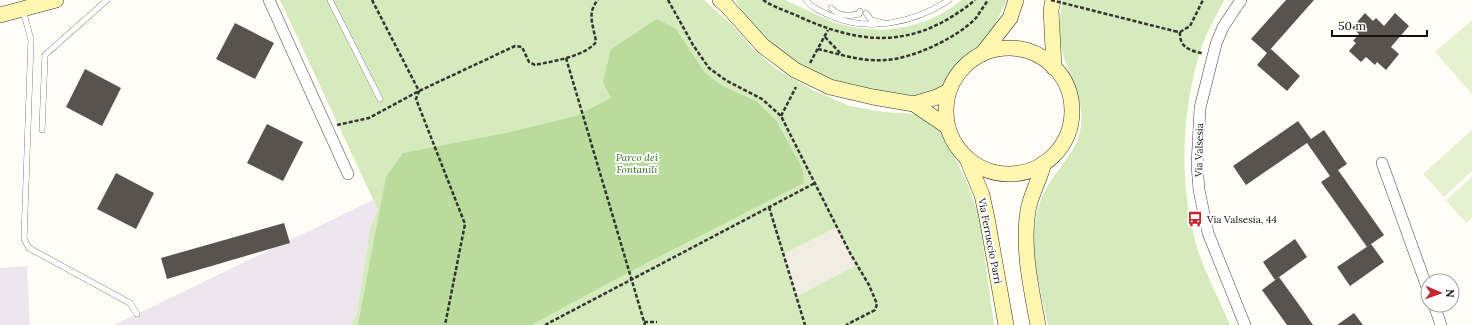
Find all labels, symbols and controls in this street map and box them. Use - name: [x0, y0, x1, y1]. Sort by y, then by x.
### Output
- scale bar: [1332, 12, 1427, 38]
- text: 50 m: [1338, 18, 1366, 33]
- street label: Via Valsesia: [1192, 123, 1206, 178]
- park label: Parco dei Fontanili: [616, 151, 659, 176]
- street label: Via Ferruccio Parri: [975, 196, 1005, 285]
- bus stop icon: Via Valsesia, 44: [1186, 210, 1204, 228]
- place label: Via Valsesia, 44: [1206, 213, 1277, 226]
- north arrow: [1420, 273, 1460, 313]
- text: N: [1443, 289, 1457, 298]

